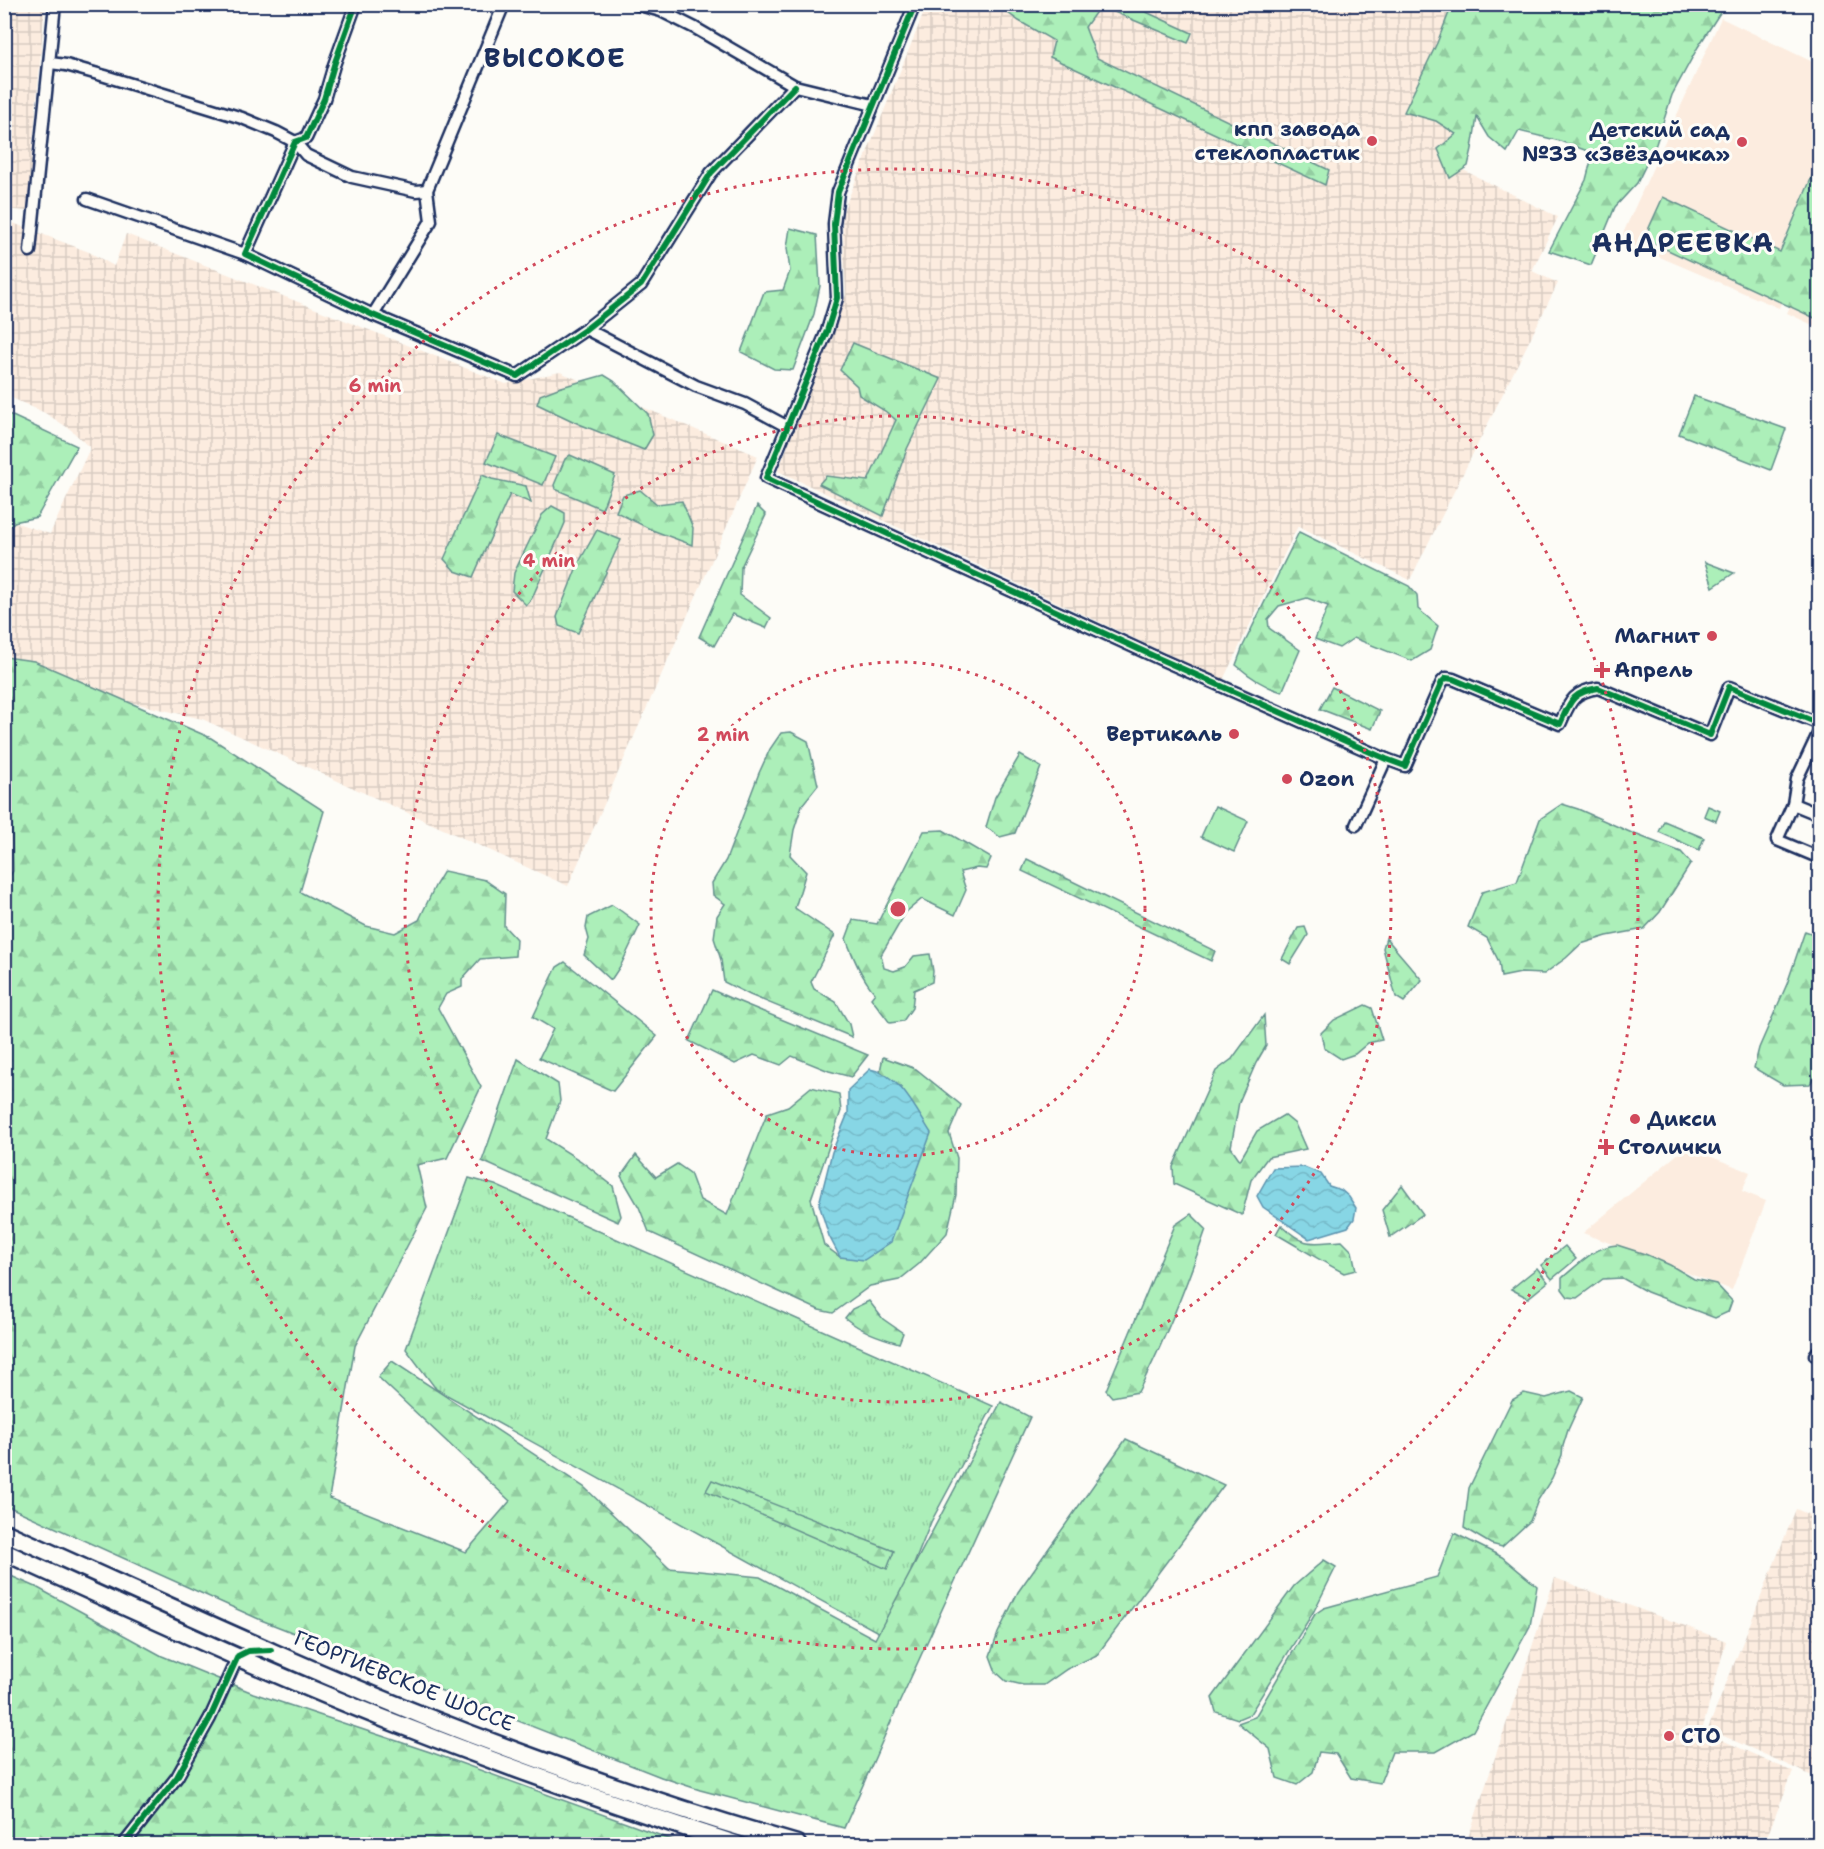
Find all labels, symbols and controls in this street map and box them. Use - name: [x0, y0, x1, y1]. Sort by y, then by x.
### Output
- district label: ВЫСОКОЕ: [484, 39, 626, 76]
- place label: кпп завода стеклопластик: [1195, 115, 1361, 167]
- place label: Детский сад №33 «Звёздочка»: [1522, 116, 1730, 168]
- marker: кпп завода стеклопластик: [1365, 134, 1379, 148]
- marker: Детский сад №33 «Звёздочка»: [1735, 135, 1749, 149]
- district label: АНДРЕЕВКА: [1591, 224, 1775, 261]
- text: 6 min: [349, 374, 401, 398]
- text: 4 min: [523, 549, 575, 573]
- place label: Магнит: [1614, 622, 1700, 650]
- marker: Магнит: [1705, 629, 1719, 643]
- place label: Апрель: [1614, 656, 1693, 684]
- marker: Апрель: [1595, 663, 1609, 677]
- place label: Вертикаль: [1106, 720, 1222, 748]
- text: 2 min: [697, 723, 749, 747]
- marker: Вертикаль: [1227, 727, 1241, 741]
- place label: Ozon: [1299, 765, 1354, 793]
- marker: Ozon: [1280, 772, 1294, 786]
- centre of rings: [888, 899, 908, 919]
- place label: Дикси: [1647, 1105, 1717, 1133]
- marker: Дикси: [1628, 1112, 1642, 1126]
- place label: Столички: [1618, 1133, 1722, 1161]
- marker: Столички: [1599, 1140, 1613, 1154]
- street label: ГЕОРГИЕВСКОЕ ШОССЕ: [290, 1624, 518, 1738]
- place label: СТО: [1681, 1722, 1721, 1750]
- marker: СТО: [1662, 1729, 1676, 1743]

